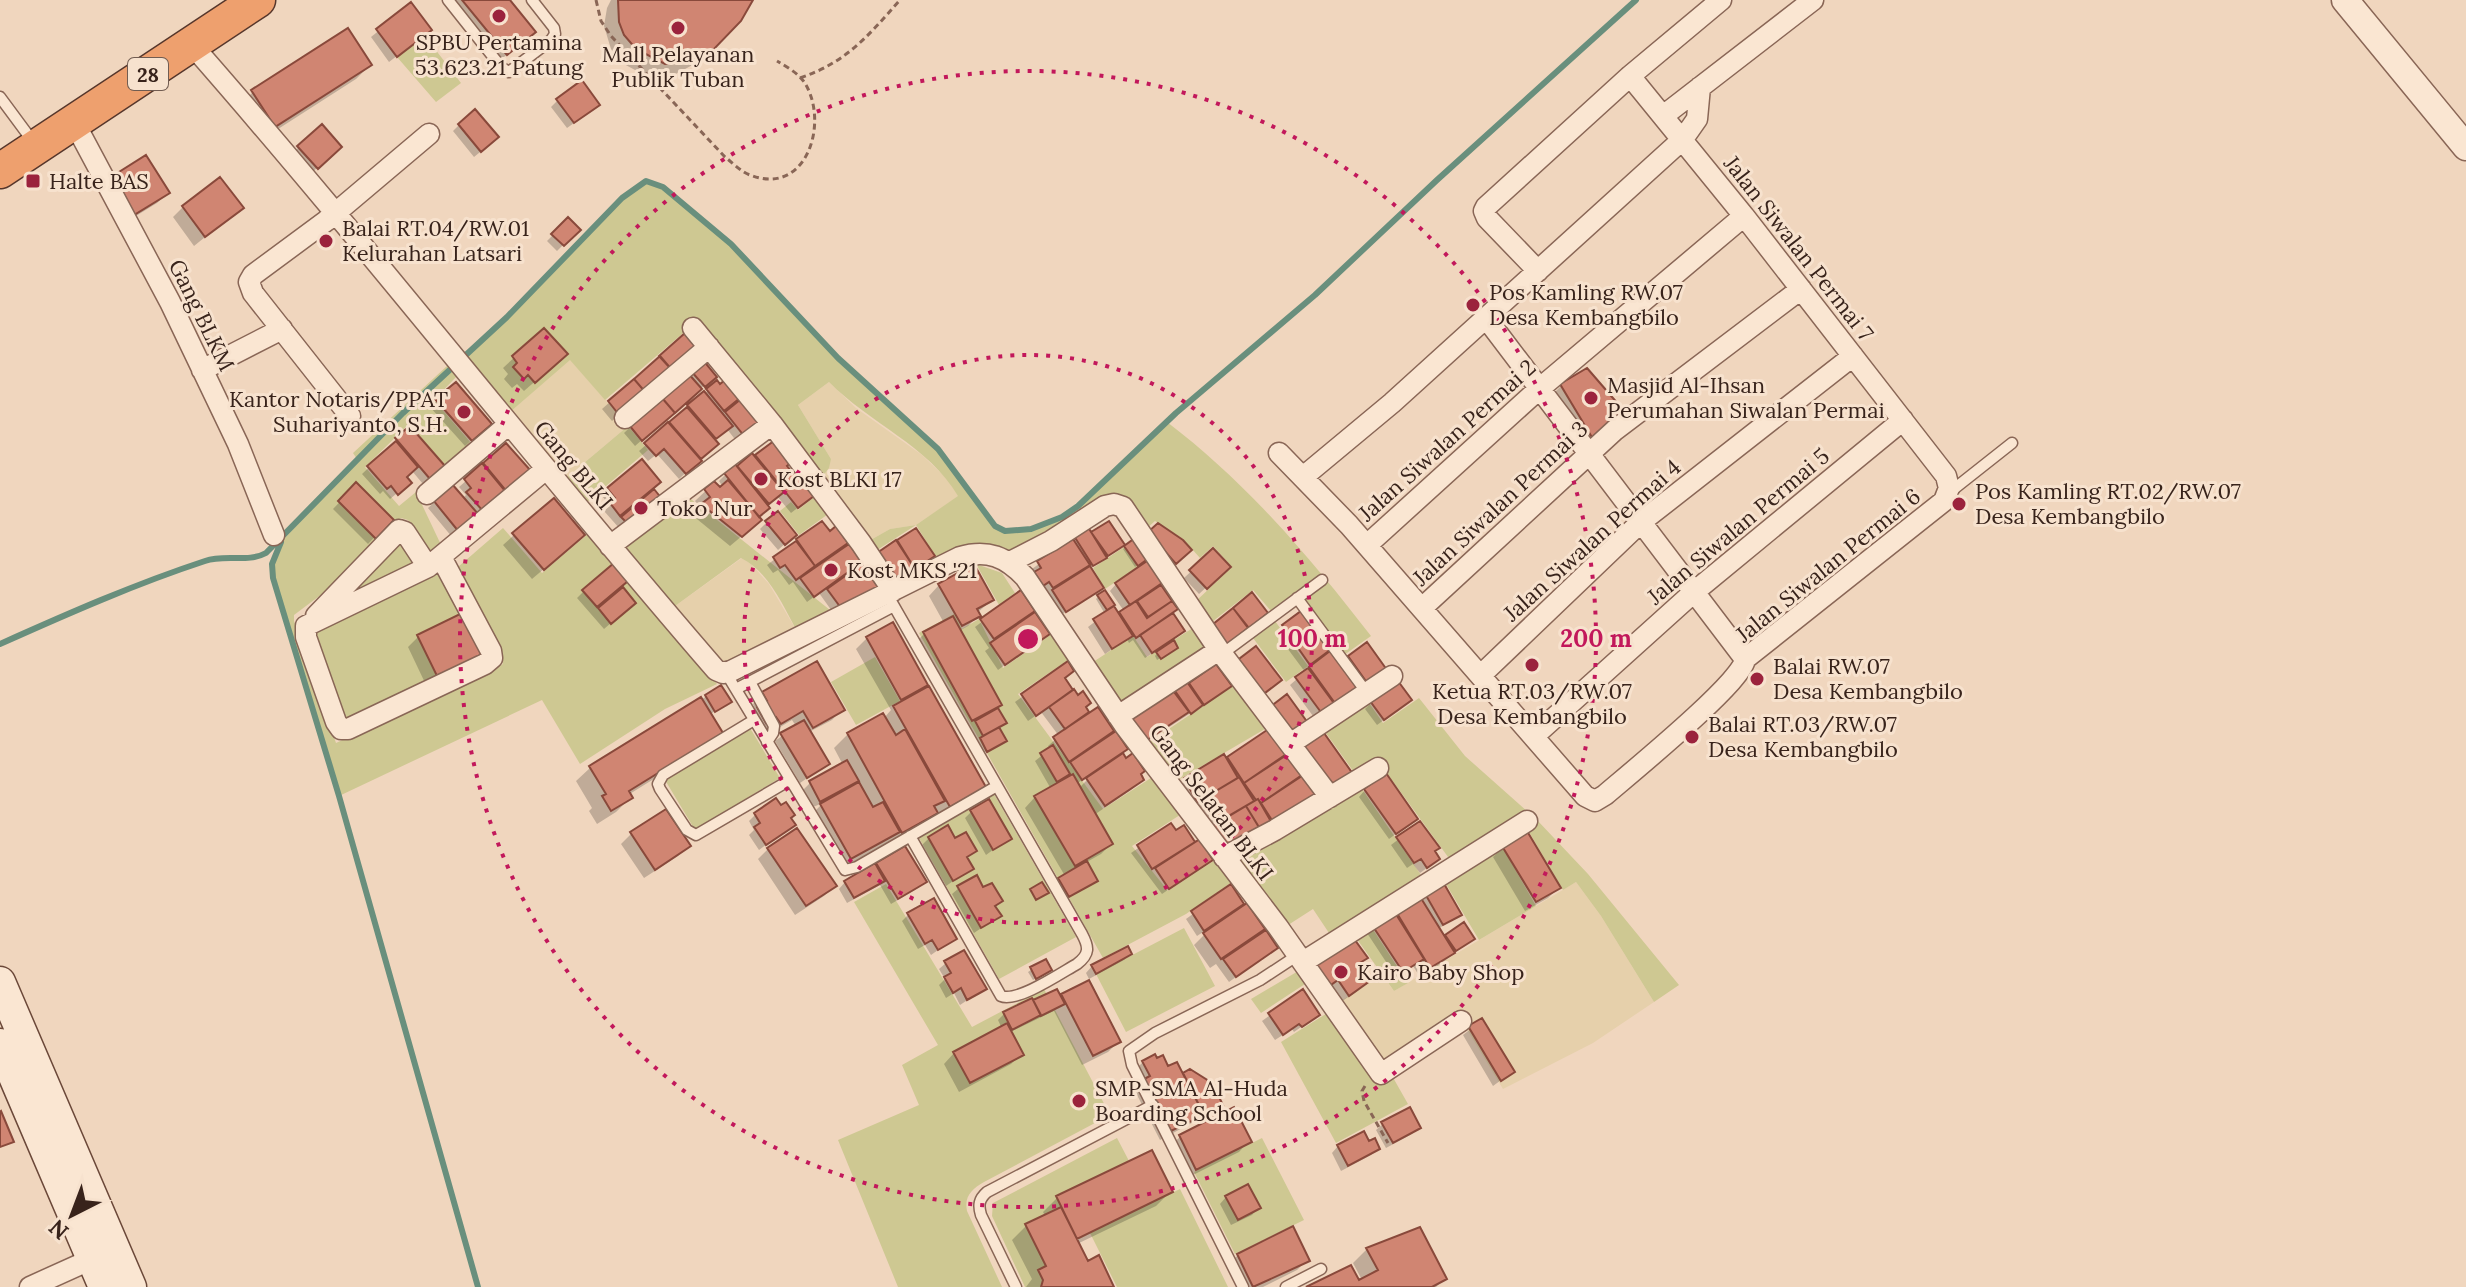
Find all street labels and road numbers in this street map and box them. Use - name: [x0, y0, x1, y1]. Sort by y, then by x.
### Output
- road number: 28: [128, 58, 168, 90]
- street label: Jalan Siwalan Permai 7: [1717, 149, 1880, 346]
- street label: Gang BLKM: [163, 255, 241, 375]
- street label: Jalan Siwalan Permai 2: [1352, 353, 1541, 528]
- street label: Gang BLKI: [529, 415, 619, 515]
- street label: Jalan Siwalan Permai 3: [1406, 415, 1593, 592]
- street label: Jalan Siwalan Permai 5: [1641, 442, 1835, 611]
- street label: Jalan Siwalan Permai 4: [1497, 453, 1686, 628]
- street label: Jalan Siwalan Permai 6: [1729, 482, 1926, 649]
- street label: Gang Selatan BLKI: [1144, 718, 1280, 886]

